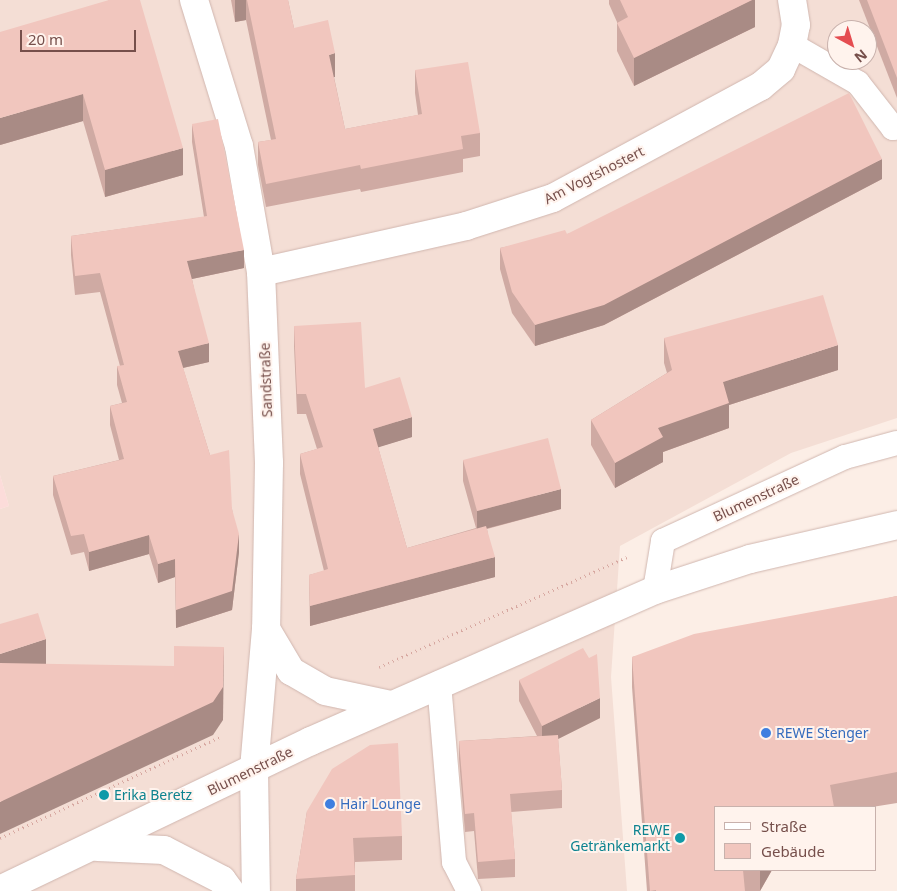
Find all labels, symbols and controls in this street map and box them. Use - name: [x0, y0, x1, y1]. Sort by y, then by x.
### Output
- scale bar: [22, 20, 139, 52]
- north arrow: [827, 20, 877, 70]
- text: 20 m: [28, 29, 63, 49]
- text: N: [851, 45, 872, 67]
- street label: Am Vogtshostert: [541, 142, 647, 208]
- street label: Sandstraße: [256, 342, 276, 418]
- street label: Blumenstraße: [710, 471, 802, 525]
- place label: REWE Stenger: [776, 725, 869, 741]
- marker: REWE Stenger: [760, 727, 772, 739]
- street label: Blumenstraße: [205, 743, 295, 799]
- place label: Erika Beretz: [114, 787, 192, 803]
- marker: Erika Beretz: [98, 789, 110, 801]
- place label: Hair Lounge: [340, 796, 421, 812]
- marker: Hair Lounge: [324, 798, 336, 810]
- legend: [714, 806, 877, 871]
- text: Straße: [761, 816, 807, 836]
- place label: REWE Getränkemarkt: [570, 822, 670, 854]
- marker: REWE Getränkemarkt: [674, 832, 686, 844]
- text: Gebäude: [761, 841, 825, 861]

